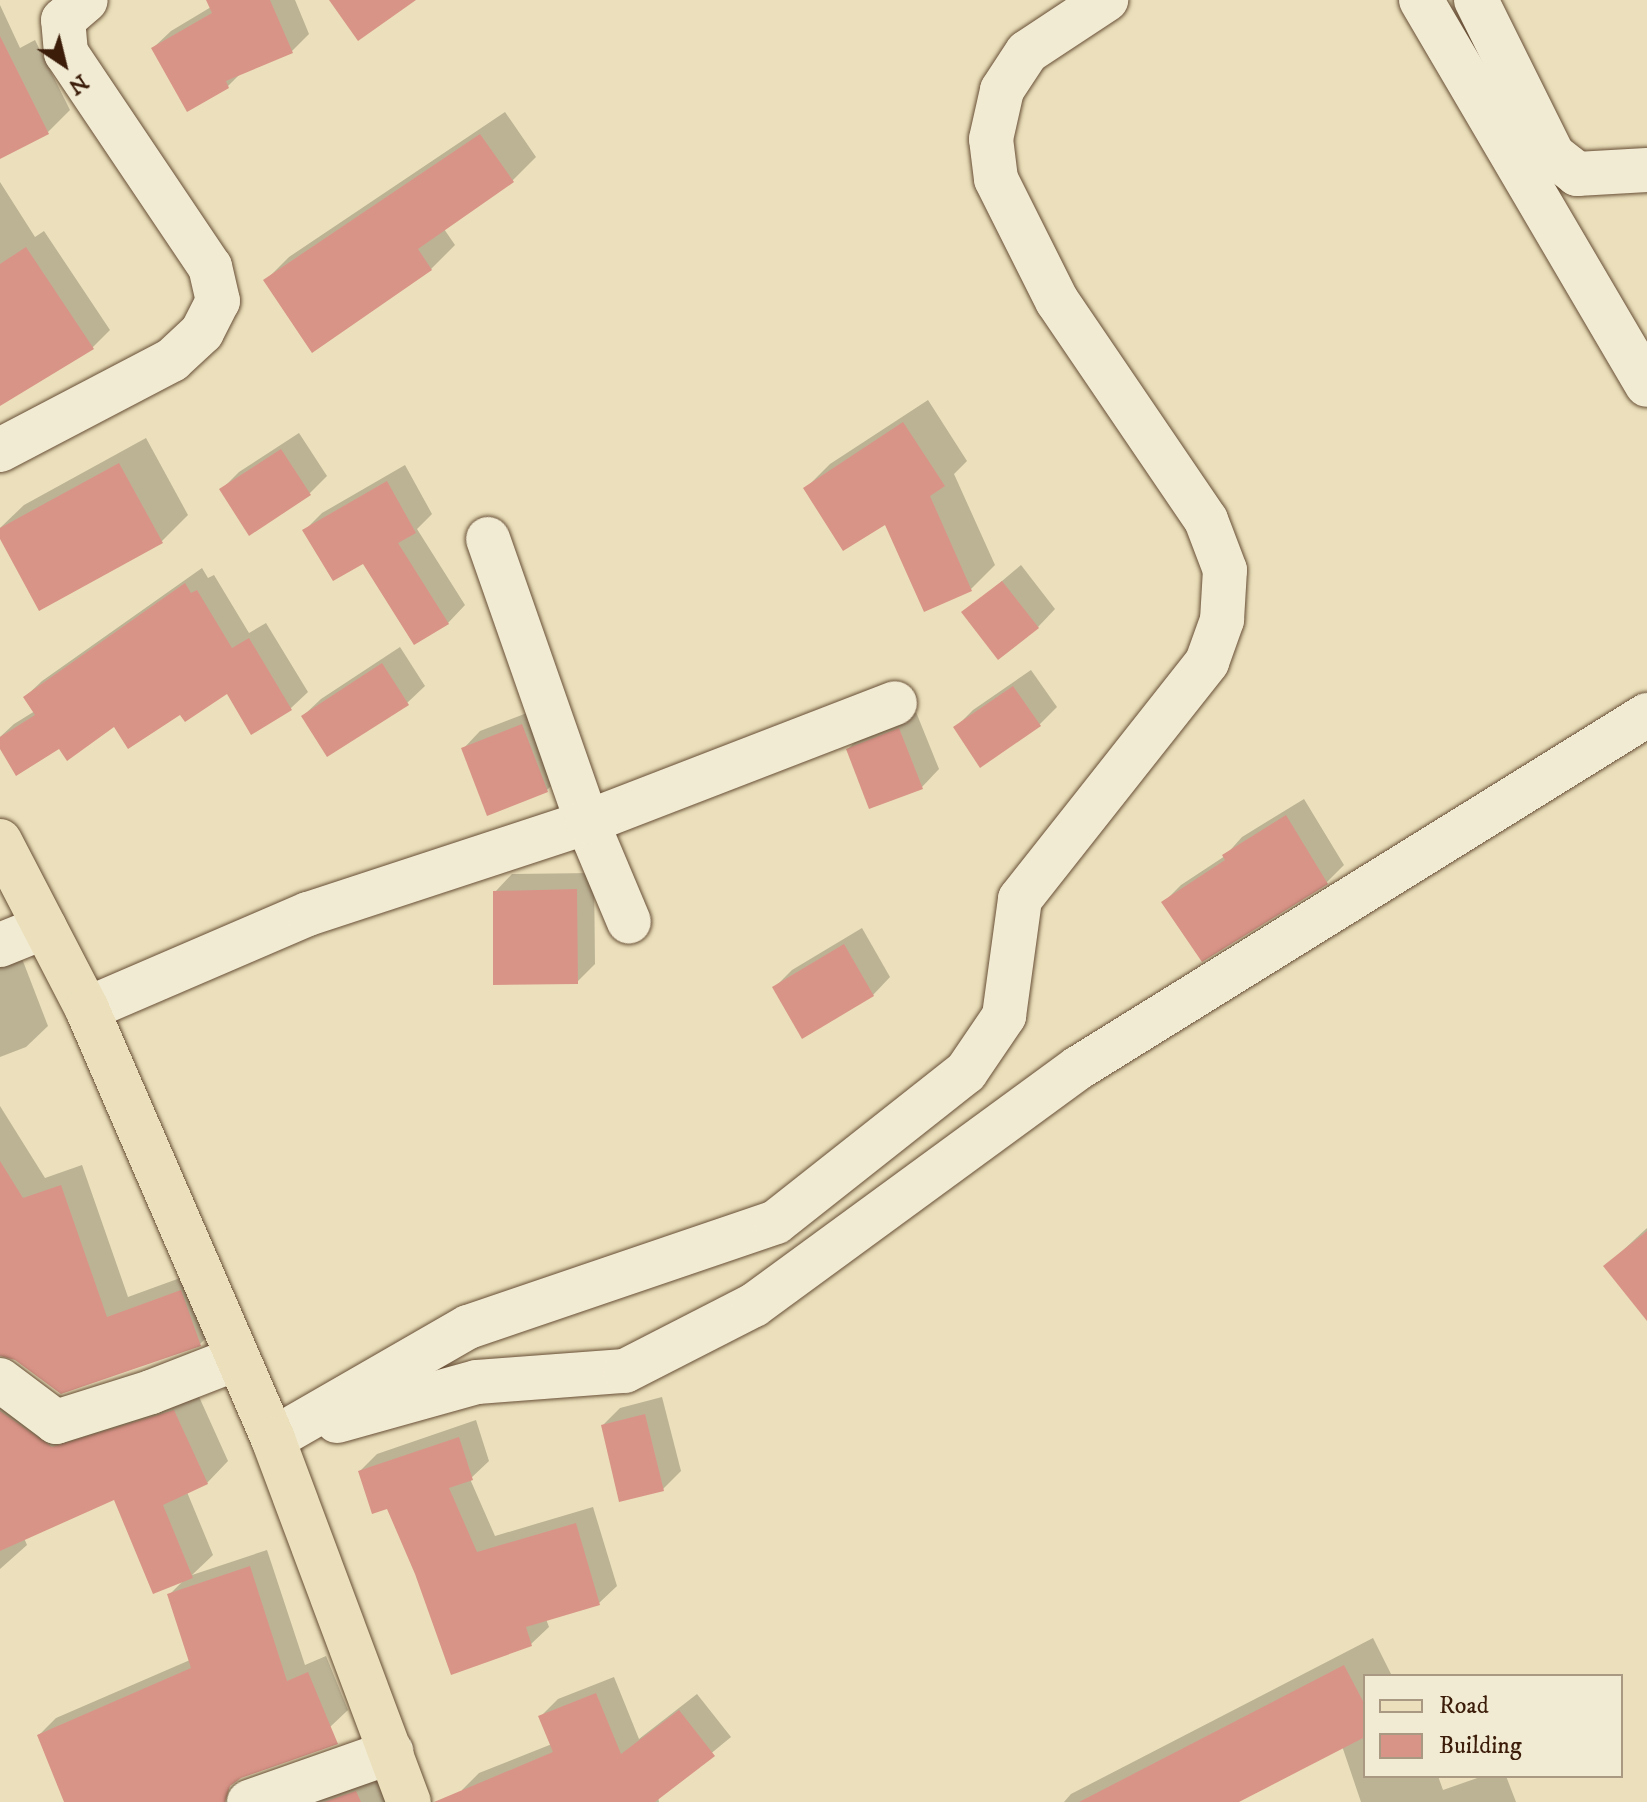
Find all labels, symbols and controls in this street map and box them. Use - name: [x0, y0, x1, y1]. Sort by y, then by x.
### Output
- north arrow: [24, 24, 104, 104]
- text: N: [63, 68, 93, 100]
- legend: [1363, 1674, 1623, 1778]
- text: Road: [1439, 1691, 1489, 1721]
- text: Building: [1439, 1731, 1522, 1761]

